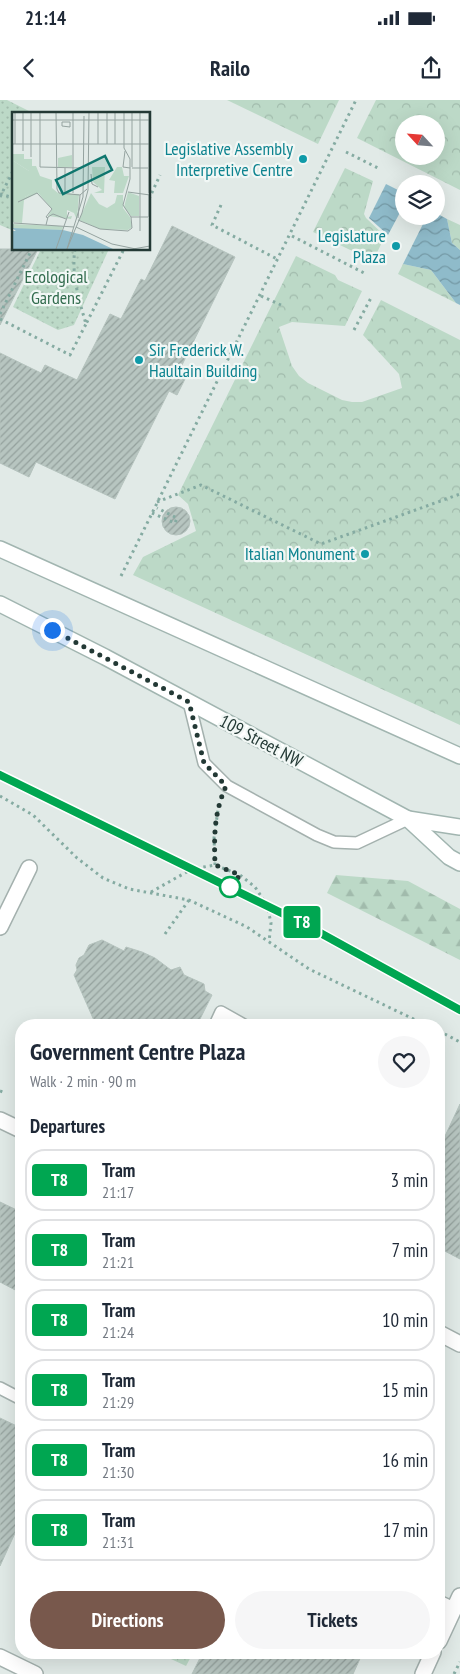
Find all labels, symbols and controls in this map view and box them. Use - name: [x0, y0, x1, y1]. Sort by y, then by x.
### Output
- text: 21:14: [25, 6, 66, 30]
- icon: back: [15, 54, 43, 82]
- text: Railo: [210, 54, 250, 82]
- icon: share: [417, 54, 445, 82]
- inset map: [12, 112, 150, 250]
- north arrow: [395, 115, 445, 165]
- map controls: [395, 115, 445, 225]
- place label: Legislative Assembly Interpretive Centre: [165, 137, 293, 181]
- marker: Legislative Assembly Interpretive Centre: [297, 153, 309, 165]
- button: layers: [395, 175, 445, 225]
- place label: Legislature Plaza: [318, 224, 386, 268]
- marker: Legislature Plaza: [390, 240, 402, 252]
- park label: Ecological Gardens: [24, 265, 88, 309]
- place label: Sir Frederick W. Haultain Building: [149, 338, 257, 382]
- marker: Sir Frederick W. Haultain Building: [133, 354, 145, 366]
- place label: Italian Monument: [245, 542, 355, 565]
- marker: Italian Monument: [359, 548, 371, 560]
- your location: [40, 618, 65, 643]
- street label: 109 Street NW: [216, 709, 307, 772]
- unlabelled marker: [219, 876, 241, 898]
- line badge: T8: [280, 906, 324, 938]
- text: T8: [293, 910, 311, 933]
- text: Government Centre Plaza: [30, 1036, 245, 1067]
- button: heart: [378, 1036, 430, 1088]
- text: Walk · 2 min · 90 m: [30, 1071, 136, 1091]
- text: Departures: [30, 1114, 105, 1138]
- text: Tram: [102, 1158, 135, 1182]
- text: T8: [51, 1168, 68, 1191]
- text: 3 min: [391, 1168, 428, 1192]
- text: 21:17: [102, 1182, 134, 1202]
- text: Tram: [102, 1228, 135, 1252]
- text: T8: [51, 1238, 68, 1261]
- text: 7 min: [391, 1238, 428, 1262]
- text: 21:21: [102, 1252, 134, 1272]
- text: Tram: [102, 1298, 135, 1322]
- text: T8: [51, 1308, 68, 1331]
- text: 10 min: [382, 1308, 428, 1332]
- text: 21:24: [102, 1322, 134, 1342]
- text: Tram: [102, 1368, 135, 1392]
- text: T8: [51, 1378, 68, 1401]
- text: 15 min: [382, 1378, 428, 1402]
- text: 21:29: [102, 1392, 134, 1412]
- text: Tram: [102, 1438, 135, 1462]
- text: T8: [51, 1448, 68, 1471]
- text: 16 min: [382, 1448, 428, 1472]
- text: 21:30: [102, 1462, 134, 1482]
- text: Tram: [102, 1508, 135, 1532]
- text: T8: [51, 1518, 68, 1541]
- text: 17 min: [383, 1518, 428, 1542]
- text: 21:31: [102, 1532, 134, 1552]
- button: Directions: [30, 1591, 225, 1649]
- button: Tickets: [235, 1591, 430, 1649]

